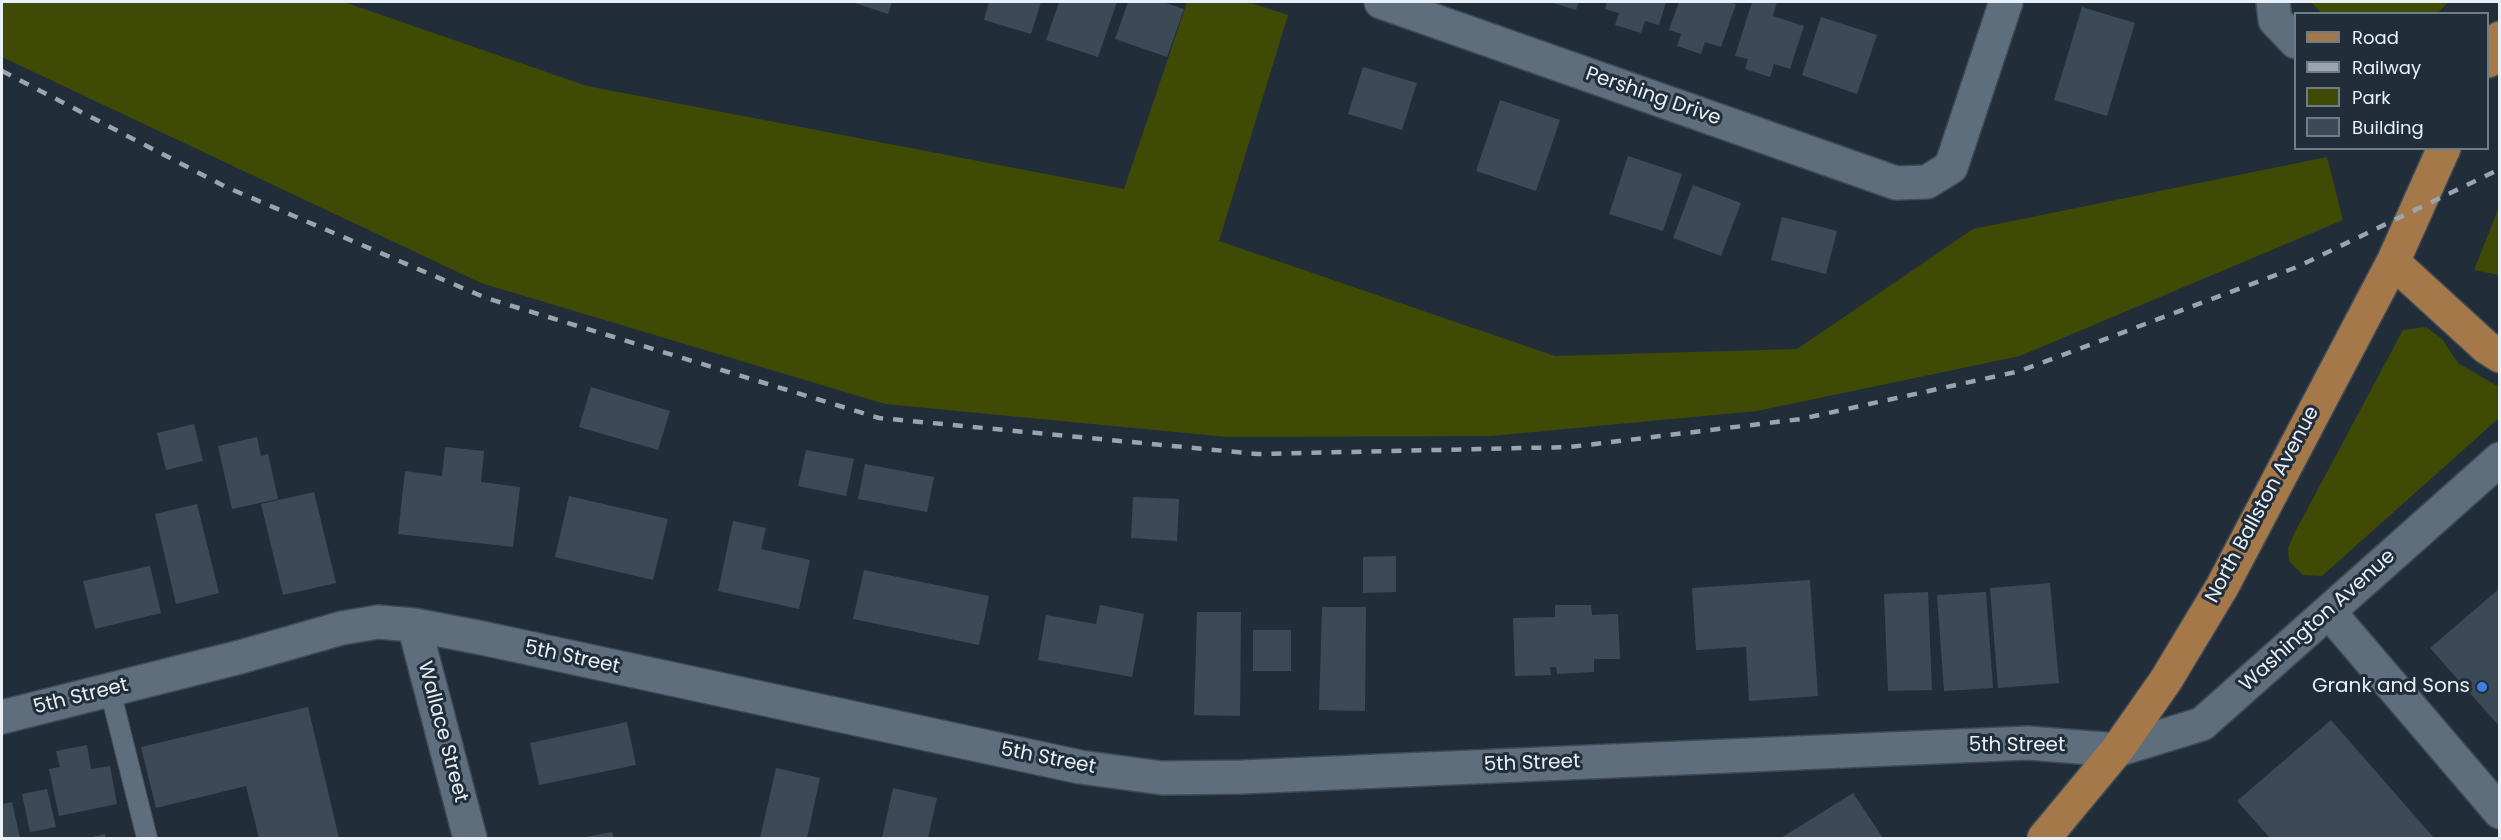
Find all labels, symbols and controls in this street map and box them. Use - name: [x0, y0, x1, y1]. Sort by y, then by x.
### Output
- legend: [2294, 12, 2489, 150]
- text: Road: [2352, 25, 2399, 50]
- text: Railway: [2352, 55, 2421, 80]
- street label: Pershing Drive: [1582, 63, 1724, 131]
- text: Park: [2352, 85, 2391, 110]
- text: Building: [2352, 115, 2424, 140]
- street label: North Ballston Avenue: [2201, 403, 2325, 607]
- street label: Washington Avenue: [2235, 545, 2401, 697]
- street label: 5th Street: [522, 636, 622, 680]
- street label: Wallace Street: [412, 659, 472, 805]
- street label: 5th Street: [31, 674, 131, 720]
- place label: Grank and Sons: [2312, 675, 2470, 699]
- marker: Grank and Sons: [2475, 680, 2489, 694]
- street label: 5th Street: [1969, 734, 2065, 758]
- street label: 5th Street: [998, 738, 1098, 780]
- street label: 5th Street: [1483, 750, 1581, 778]

